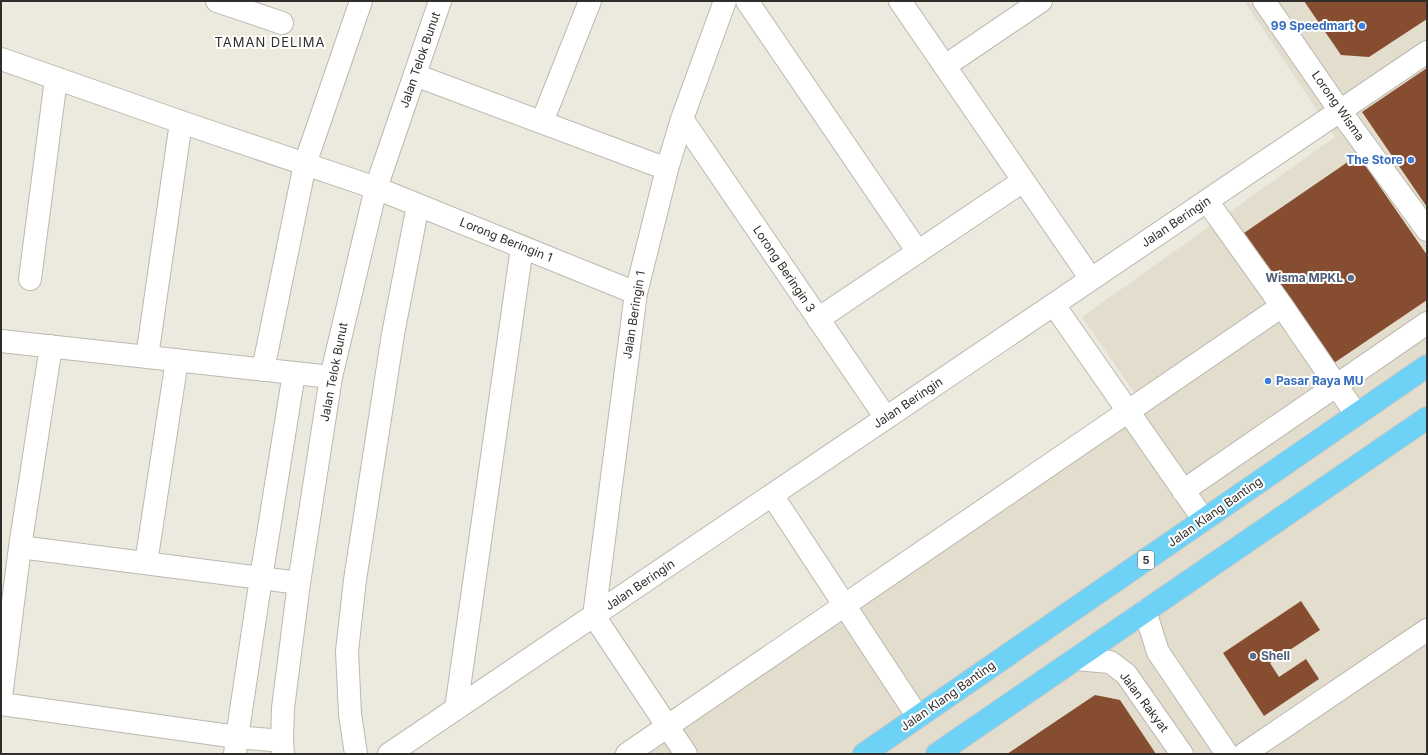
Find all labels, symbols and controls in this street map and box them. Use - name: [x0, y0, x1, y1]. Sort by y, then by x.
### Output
- street label: Jalan Telok Bunut: [396, 10, 443, 110]
- place label: 99 Speedmart: [1271, 18, 1355, 33]
- marker: 99 Speedmart: [1357, 21, 1367, 31]
- district label: TAMAN DELIMA: [214, 34, 326, 50]
- street label: Lorong Wisma: [1309, 68, 1368, 143]
- place label: The Store: [1346, 152, 1403, 167]
- marker: The Store: [1406, 155, 1416, 165]
- street label: Jalan Beringin: [1138, 193, 1213, 250]
- street label: Lorong Beringin 1: [458, 214, 555, 265]
- street label: Lorong Beringin 3: [750, 223, 819, 315]
- street label: Jalan Beringin 1: [619, 270, 648, 360]
- place label: Wisma MPKL: [1265, 270, 1343, 285]
- marker: Wisma MPKL: [1346, 273, 1356, 283]
- street label: Jalan Telok Bunut: [317, 321, 350, 423]
- place label: Pasar Raya MU: [1276, 373, 1363, 388]
- street label: Jalan Beringin: [870, 374, 945, 431]
- marker: Pasar Raya MU: [1263, 376, 1273, 386]
- street label: Jalan Klang Banting: [1164, 473, 1265, 550]
- road number: 5: [1138, 551, 1154, 569]
- street label: Jalan Beringin: [602, 556, 677, 613]
- place label: Shell: [1261, 648, 1290, 663]
- marker: Shell: [1248, 651, 1258, 661]
- street label: Jalan Klang Banting: [897, 657, 998, 734]
- street label: Jalan Rakyat: [1117, 668, 1172, 735]

